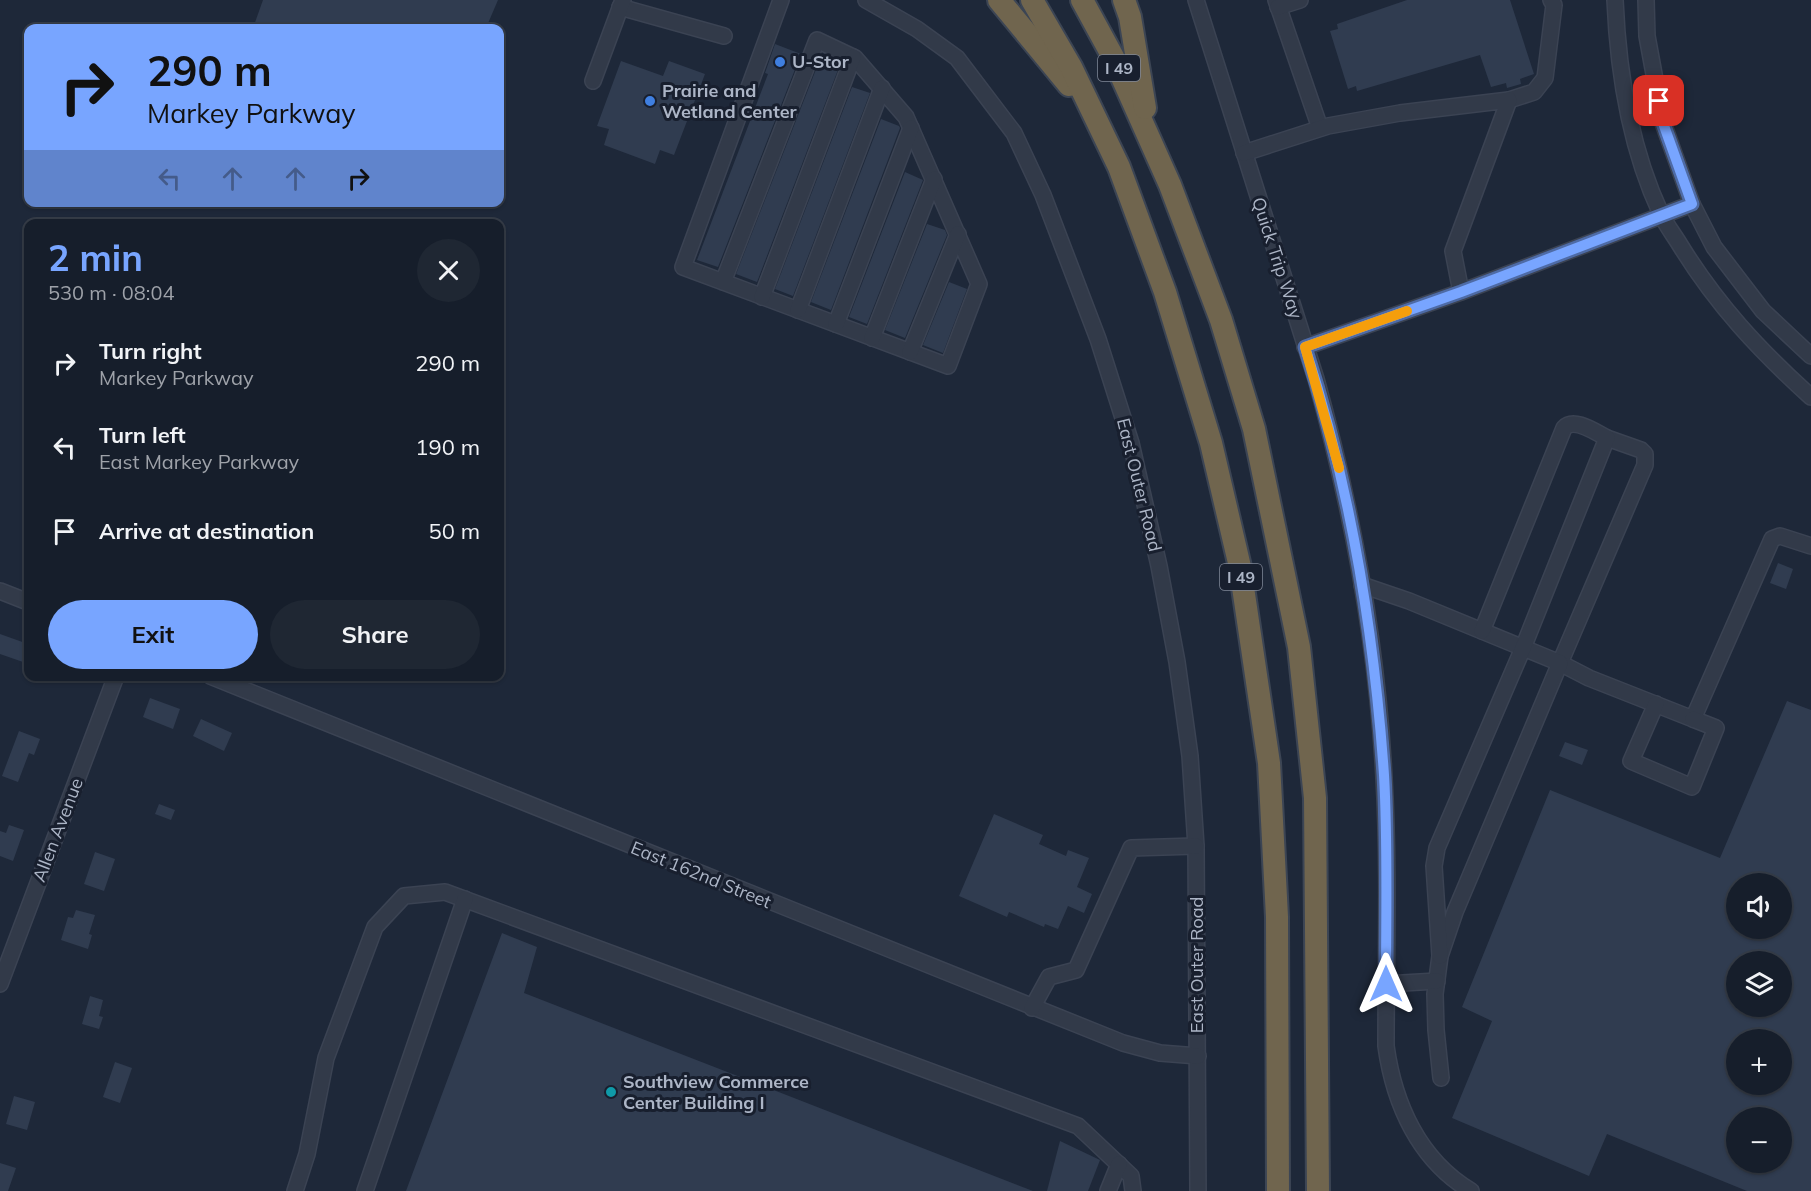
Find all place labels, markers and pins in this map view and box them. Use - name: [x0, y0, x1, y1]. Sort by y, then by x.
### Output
- place label: U-Stor: [792, 50, 850, 73]
- marker: U-Stor: [773, 55, 787, 69]
- pin: [1633, 75, 1684, 126]
- place label: Prairie and Wetland Center: [662, 79, 798, 123]
- marker: Prairie and Wetland Center: [643, 94, 657, 108]
- place label: Southview Commerce Center Building I: [623, 1070, 809, 1114]
- marker: Southview Commerce Center Building I: [604, 1085, 618, 1099]

